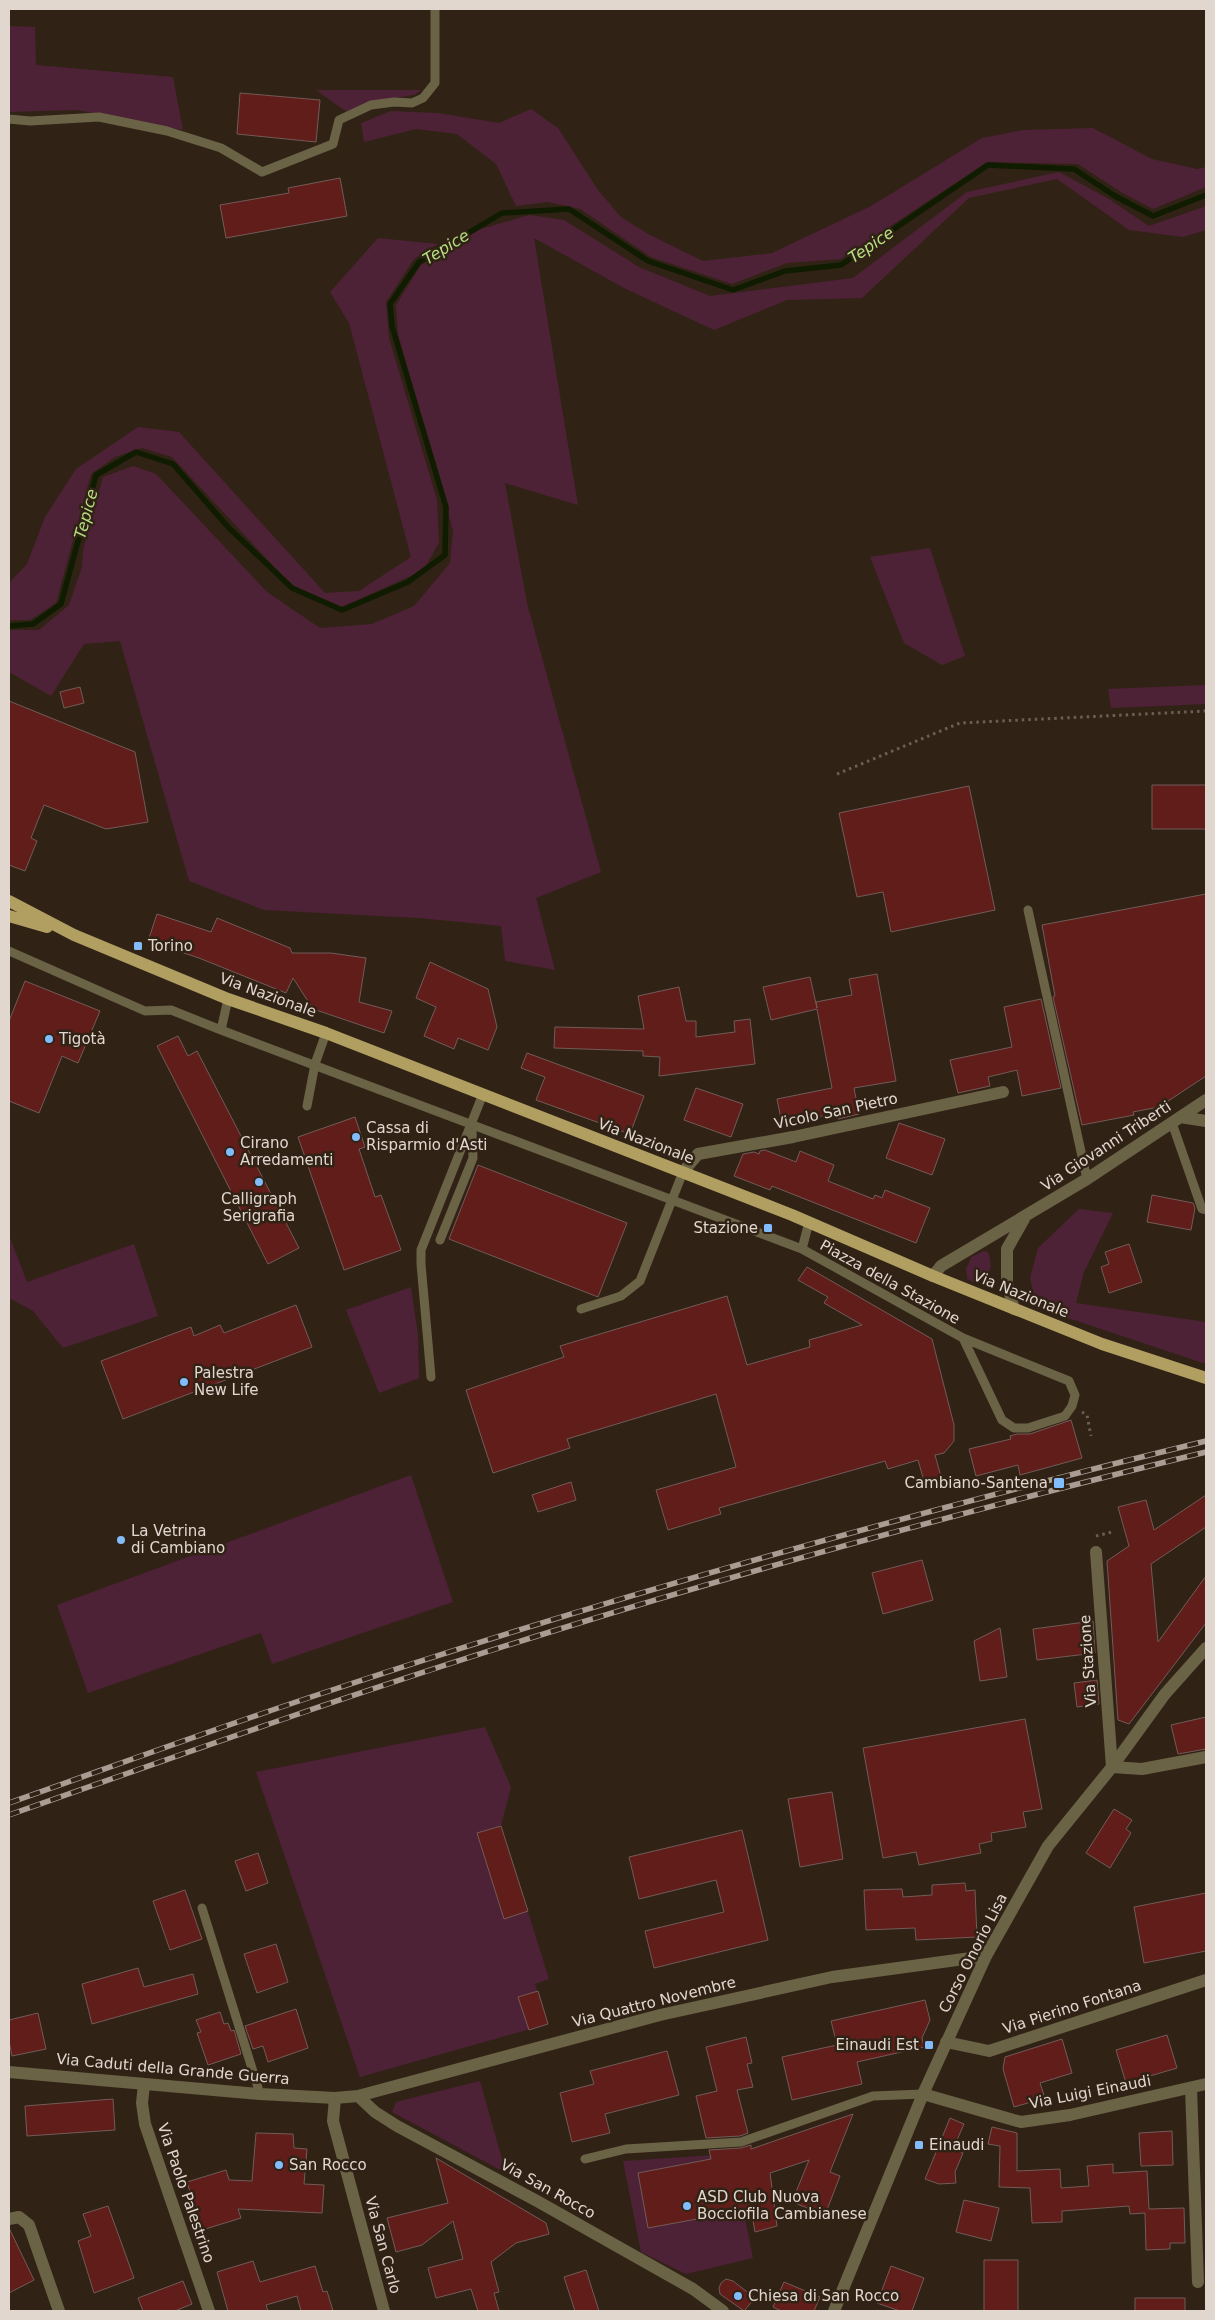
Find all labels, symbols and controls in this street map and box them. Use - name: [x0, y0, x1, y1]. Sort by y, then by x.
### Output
- water label: Tepice: [845, 223, 898, 267]
- water label: Tepice: [419, 225, 473, 269]
- water label: Tepice: [70, 487, 102, 541]
- place label: Torino: [147, 937, 193, 955]
- marker: Torino: [132, 940, 144, 952]
- street label: Via Nazionale: [217, 969, 319, 1021]
- place label: Tigotà: [58, 1030, 106, 1048]
- marker: Tigotà: [43, 1033, 55, 1045]
- street label: Vicolo San Pietro: [773, 1089, 899, 1133]
- street label: Via Giovanni Triberti: [1038, 1097, 1174, 1195]
- street label: Via Nazionale: [595, 1114, 697, 1168]
- place label: Cassa di Risparmio d'Asti: [366, 1119, 488, 1154]
- marker: Cassa di Risparmio d'Asti: [350, 1131, 362, 1143]
- place label: Cirano Arredamenti: [240, 1134, 333, 1169]
- marker: Cirano Arredamenti: [224, 1146, 236, 1158]
- marker: Calligraph Serigrafia: [253, 1176, 265, 1188]
- place label: Calligraph Serigrafia: [221, 1190, 297, 1225]
- place label: Stazione: [693, 1219, 758, 1237]
- marker: Stazione: [762, 1222, 774, 1234]
- street label: Piazza della Stazione: [817, 1236, 963, 1328]
- street label: Via Nazionale: [970, 1267, 1072, 1321]
- place label: Palestra New Life: [194, 1364, 259, 1399]
- marker: Palestra New Life: [178, 1376, 190, 1388]
- place label: Cambiano-Santena: [904, 1474, 1048, 1492]
- marker: Cambiano-Santena: [1052, 1476, 1066, 1490]
- place label: La Vetrina di Cambiano: [131, 1522, 225, 1557]
- marker: La Vetrina di Cambiano: [115, 1534, 127, 1546]
- street label: Via Stazione: [1076, 1614, 1100, 1708]
- street label: Corso Onorio Lisa: [935, 1890, 1011, 2016]
- street label: Via Quattro Novembre: [570, 1973, 738, 2031]
- street label: Via Pierino Fontana: [1000, 1976, 1144, 2038]
- place label: Einaudi Est: [836, 2036, 919, 2054]
- marker: Einaudi Est: [923, 2039, 935, 2051]
- street label: Via Caduti della Grande Guerra: [56, 2050, 290, 2088]
- street label: Via Luigi Einaudi: [1028, 2071, 1152, 2113]
- street label: Via Paolo Palestrino: [154, 2121, 218, 2265]
- place label: Einaudi: [929, 2136, 985, 2154]
- marker: Einaudi: [913, 2139, 925, 2151]
- place label: San Rocco: [289, 2156, 367, 2174]
- street label: Via San Rocco: [497, 2156, 599, 2222]
- marker: San Rocco: [273, 2159, 285, 2171]
- place label: ASD Club Nuova Bocciofila Cambianese: [697, 2188, 867, 2223]
- street label: Via San Carlo: [361, 2194, 405, 2296]
- marker: ASD Club Nuova Bocciofila Cambianese: [681, 2200, 693, 2212]
- place label: Chiesa di San Rocco: [748, 2287, 899, 2305]
- marker: Chiesa di San Rocco: [732, 2290, 744, 2302]

